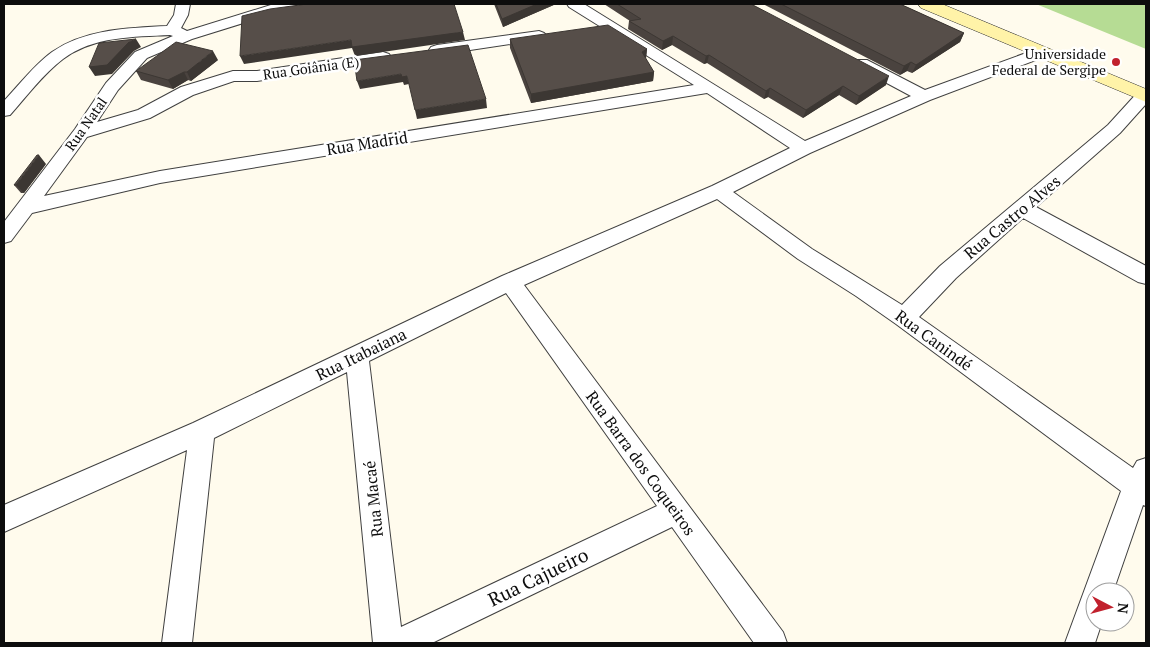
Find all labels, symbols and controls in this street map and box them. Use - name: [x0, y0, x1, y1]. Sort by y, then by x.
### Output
- place label: Universidade Federal de Sergipe: [992, 44, 1106, 79]
- street label: Rua Goiânia (E): [262, 51, 360, 84]
- marker: Universidade Federal de Sergipe: [1110, 56, 1122, 68]
- street label: Rua Natal: [60, 93, 111, 154]
- street label: Rua Madrid: [325, 126, 409, 160]
- street label: Rua Castro Alves: [959, 170, 1065, 264]
- street label: Rua Canindé: [891, 305, 977, 375]
- street label: Rua Itabaiana: [312, 323, 410, 385]
- street label: Rua Barra dos Coqueiros: [581, 386, 701, 540]
- street label: Rua Macaé: [358, 460, 388, 538]
- street label: Rua Cajueiro: [484, 542, 592, 612]
- north arrow: [1085, 582, 1135, 632]
- text: N: [1113, 602, 1133, 615]

